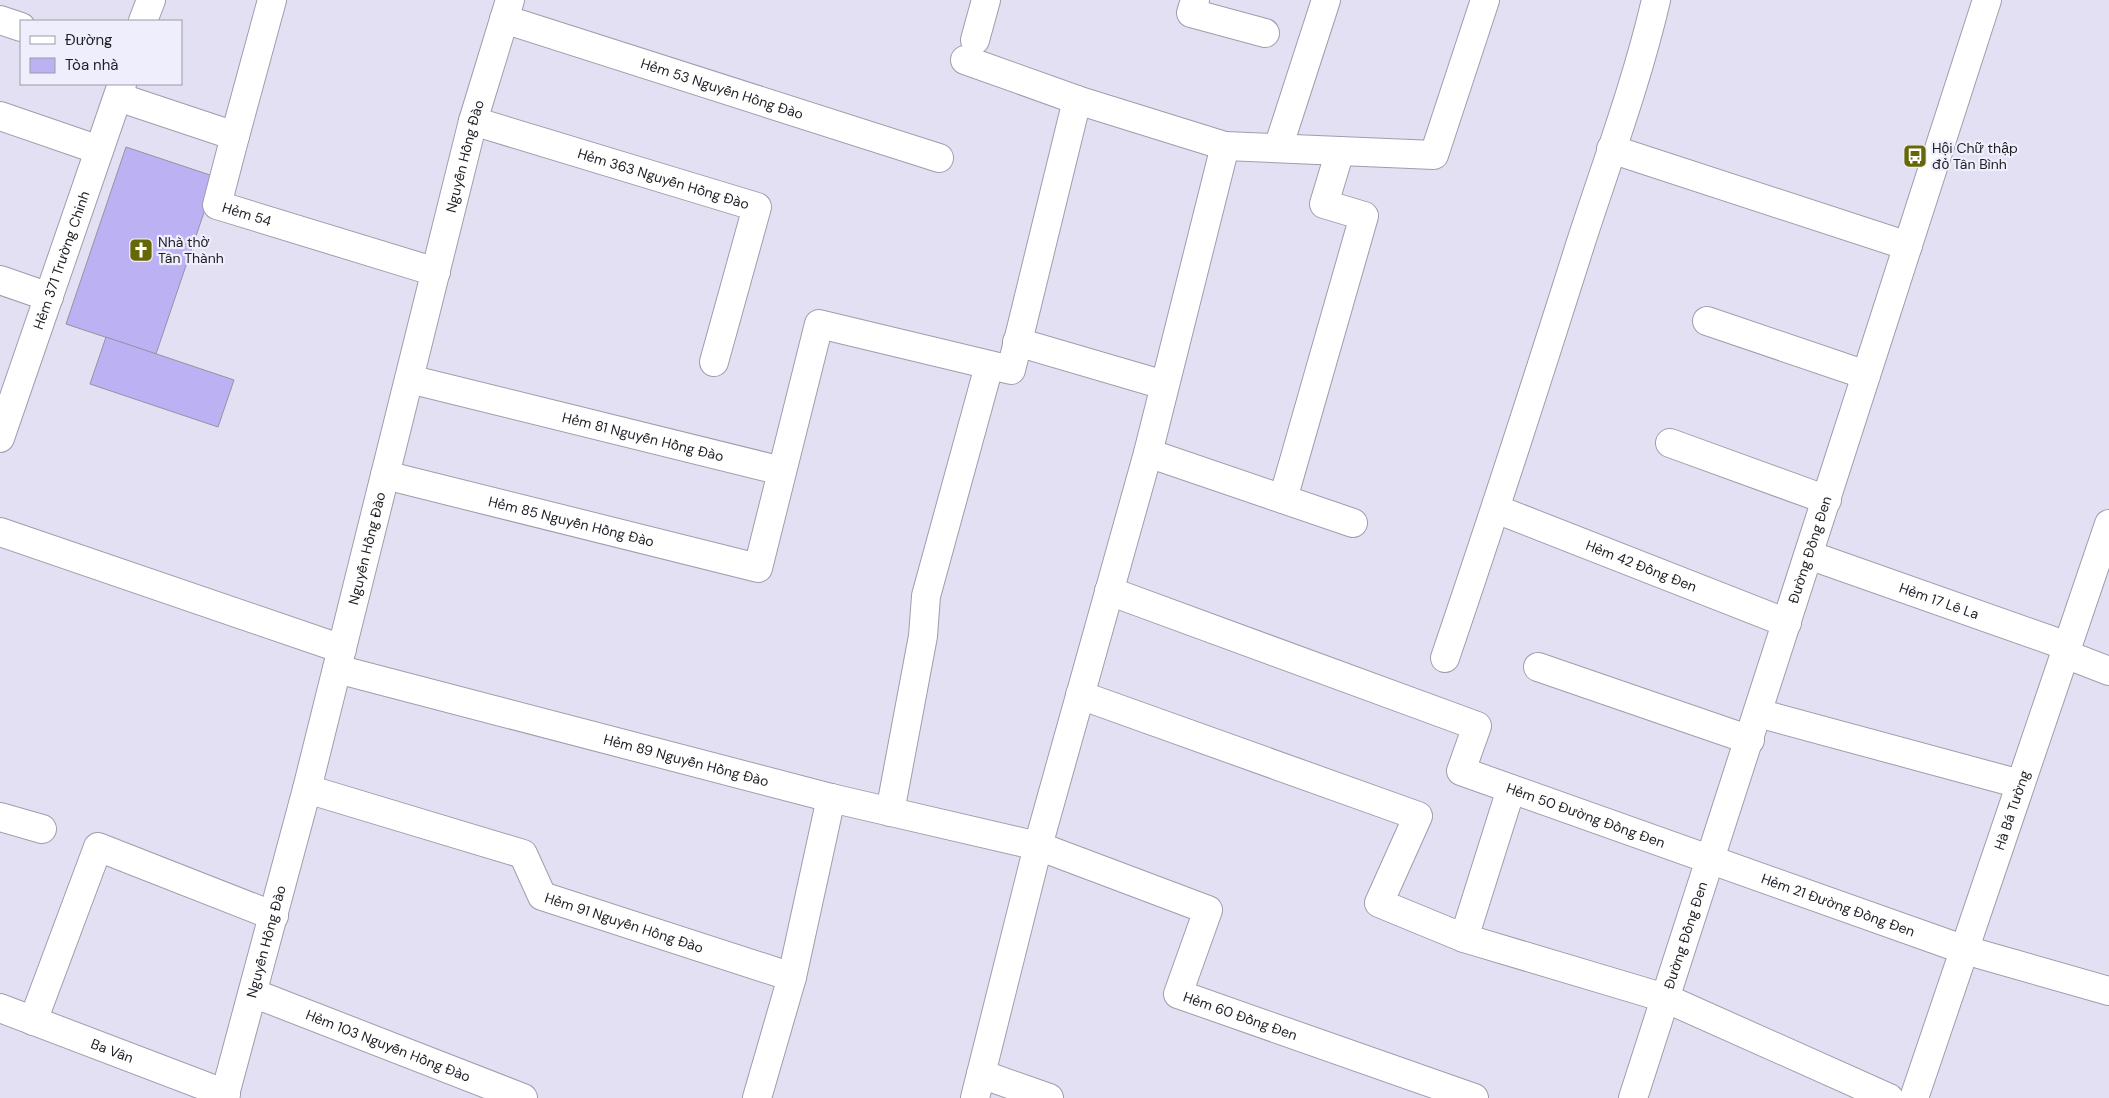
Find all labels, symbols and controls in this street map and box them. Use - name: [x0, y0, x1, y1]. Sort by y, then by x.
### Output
- legend: [20, 20, 182, 85]
- text: Đường: [65, 30, 113, 50]
- street label: Hẻm 53 Nguyễn Hồng Đào: [638, 54, 806, 123]
- text: Tòa nhà: [65, 55, 119, 75]
- street label: Nguyễn Hồng Đào: [442, 98, 488, 215]
- place label: Hội Chữ thập đỏ Tân Bình: [1932, 139, 2018, 173]
- bus stop icon: Hội Chữ thập đỏ Tân Bình: [1902, 143, 1928, 169]
- street label: Hẻm 363 Nguyễn Hồng Đào: [575, 144, 751, 213]
- street label: Hẻm 371 Trường Chinh: [29, 189, 93, 332]
- street label: Hẻm 54: [220, 198, 274, 230]
- place label: Nhà thờ Tân Thành: [158, 233, 224, 267]
- church icon: Nhà thờ Tân Thành: [128, 237, 154, 263]
- street label: Hẻm 81 Nguyễn Hồng Đào: [560, 408, 726, 465]
- street label: Nguyễn Hồng Đào: [344, 490, 390, 607]
- street label: Hẻm 85 Nguyễn Hồng Đào: [487, 492, 656, 551]
- street label: Đường Đồng Đen: [1784, 494, 1835, 606]
- street label: Hẻm 42 Đồng Đen: [1583, 536, 1699, 596]
- street label: Hẻm 17 Lê La: [1897, 579, 1981, 623]
- street label: Hẻm 89 Nguyễn Hồng Đào: [602, 730, 771, 790]
- street label: Hà Bá Tường: [1990, 768, 2034, 852]
- street label: Hẻm 50 Đường Đồng Đen: [1504, 779, 1667, 852]
- street label: Hẻm 21 Đường Đồng Đen: [1759, 869, 1917, 940]
- street label: Đường Đồng Đen: [1660, 879, 1711, 991]
- street label: Nguyễn Hồng Đào: [242, 883, 290, 1000]
- street label: Hẻm 91 Nguyễn Hồng Đào: [542, 888, 706, 957]
- street label: Hẻm 60 Đồng Đen: [1181, 988, 1300, 1044]
- street label: Hẻm 103 Nguyễn Hồng Đào: [303, 1005, 473, 1086]
- street label: Ba Vân: [88, 1034, 136, 1067]

